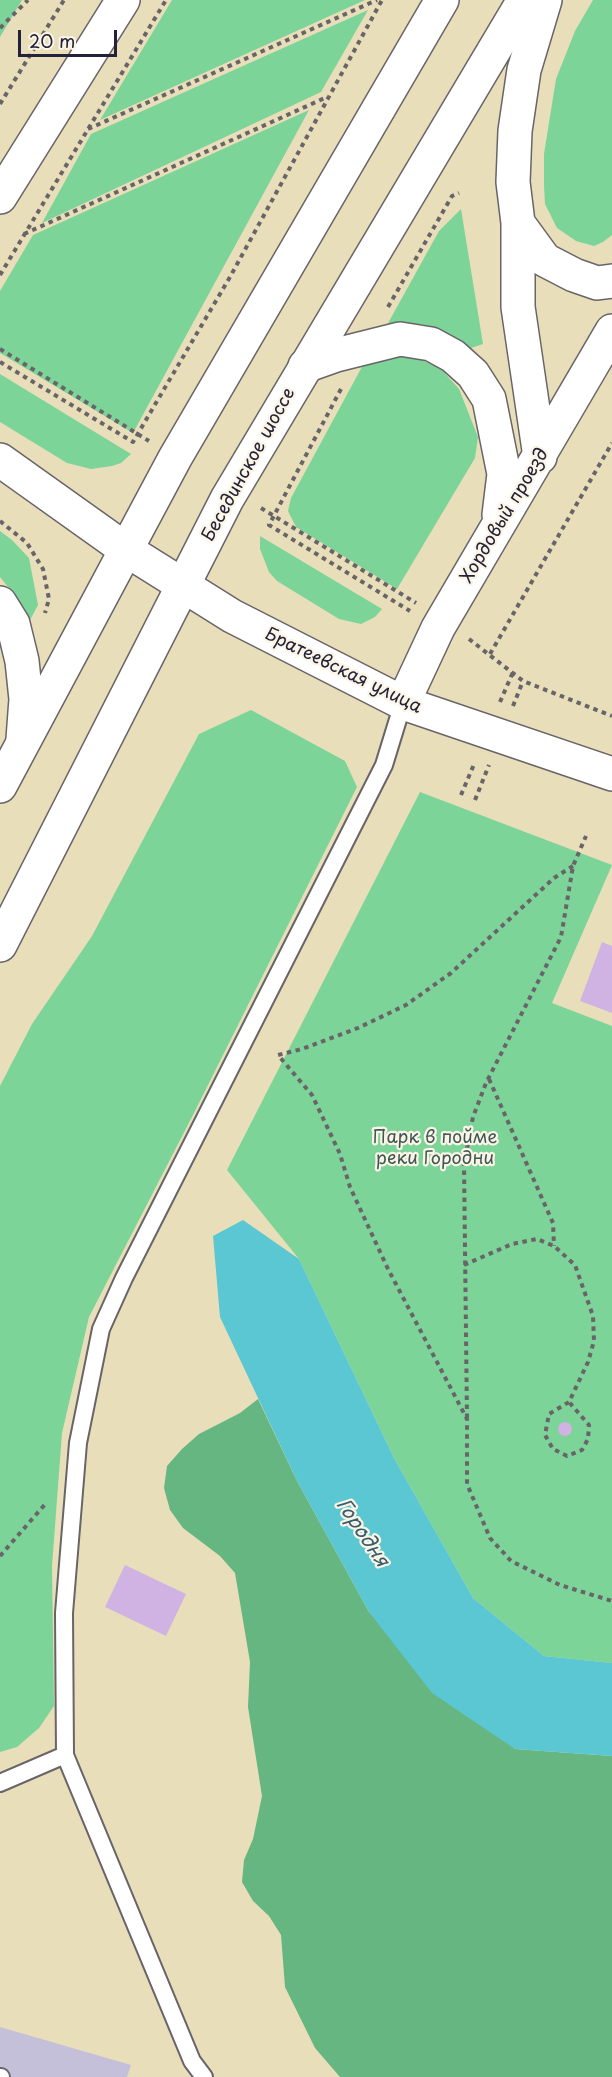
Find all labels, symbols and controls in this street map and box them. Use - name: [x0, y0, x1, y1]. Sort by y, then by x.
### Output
- scale bar: [21, 18, 120, 56]
- text: 20 m: [29, 27, 75, 54]
- street label: Бесединское шоссе: [198, 384, 300, 546]
- street label: Хордовый проезд: [456, 445, 554, 587]
- street label: Братеевская улица: [261, 624, 425, 718]
- park label: Парк в пойме реки Городни: [373, 1127, 497, 1170]
- water label: Городня: [330, 1494, 394, 1572]

